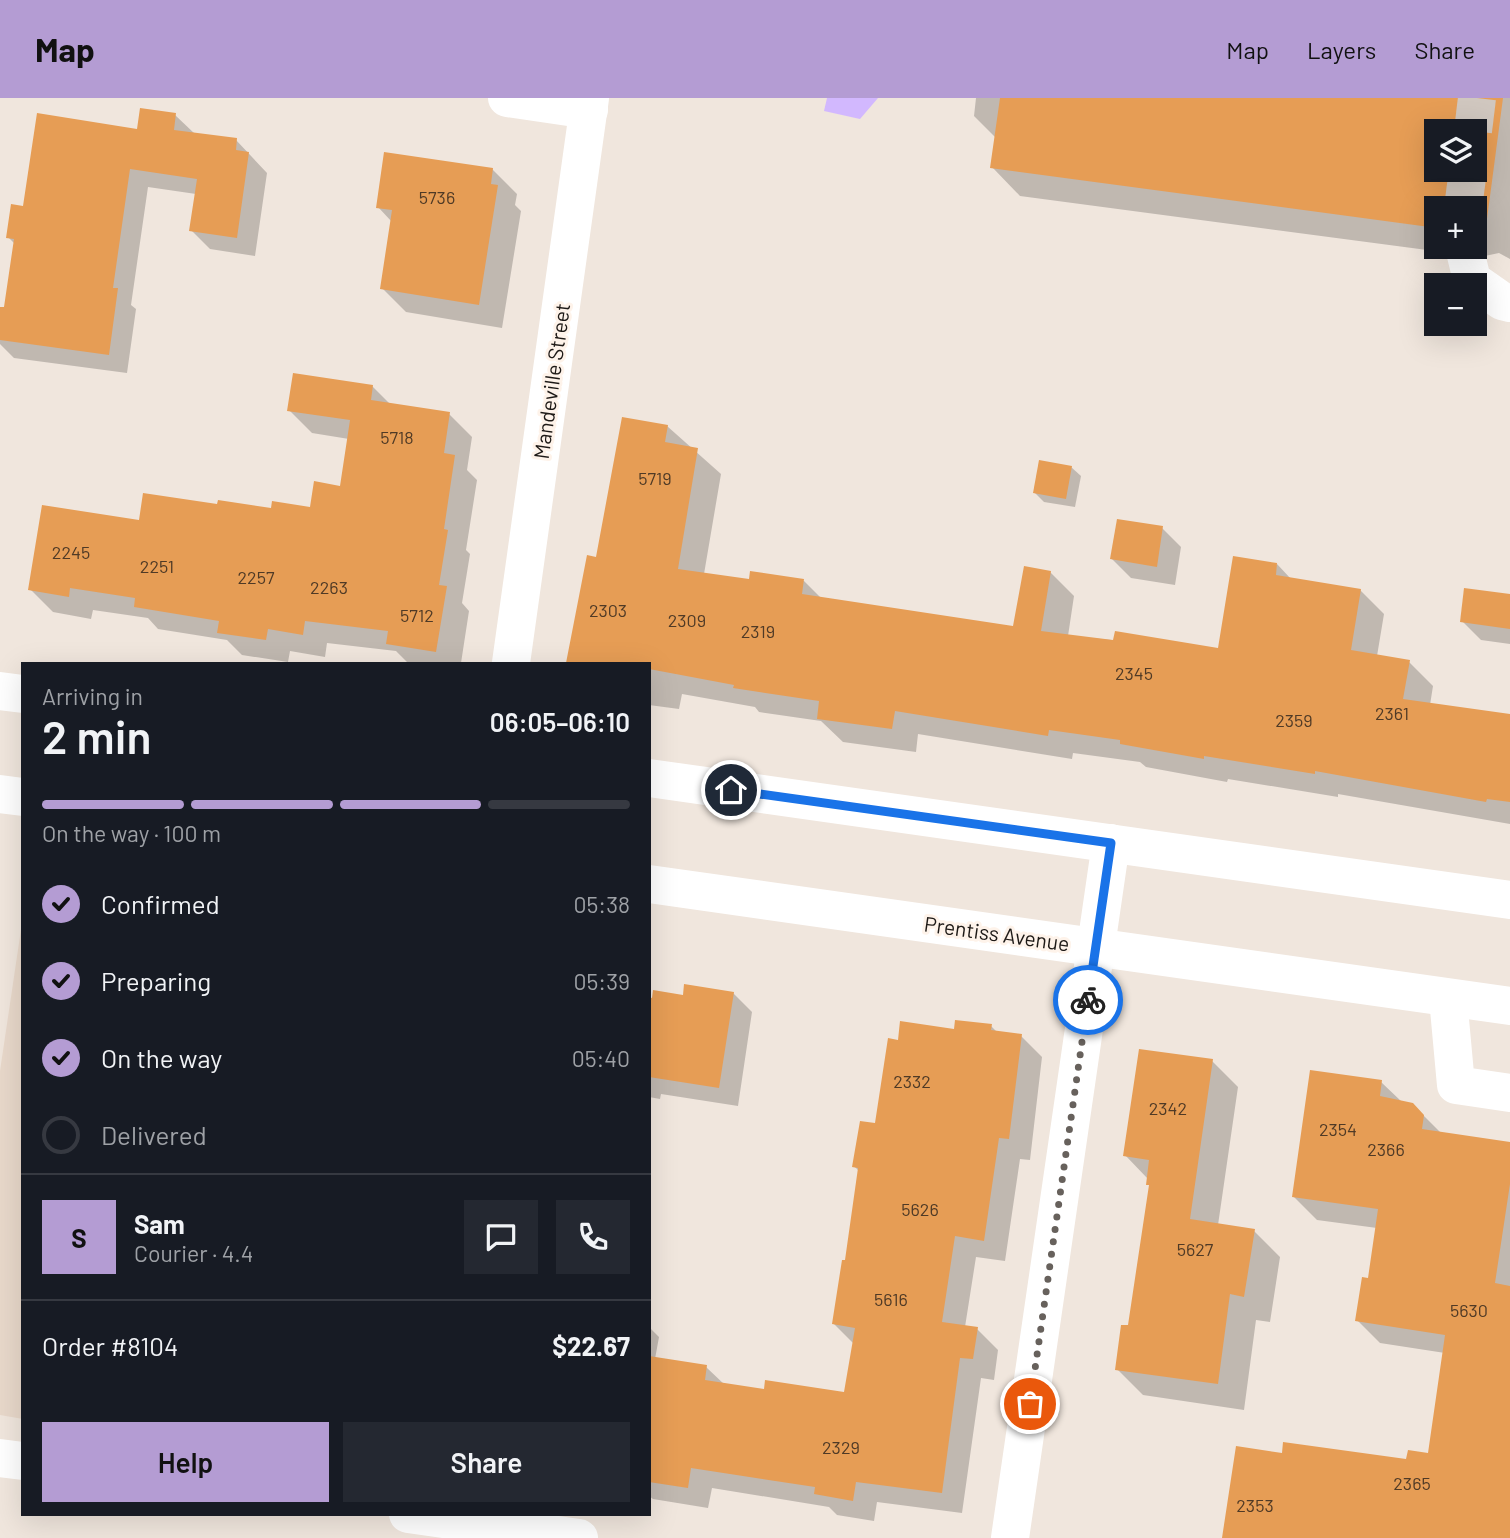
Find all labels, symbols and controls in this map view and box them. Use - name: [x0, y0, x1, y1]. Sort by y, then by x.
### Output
- text: Map: [35, 29, 95, 69]
- text: Map: [1226, 35, 1269, 64]
- text: Layers: [1307, 35, 1376, 64]
- text: Share: [1414, 35, 1475, 64]
- map controls: [1424, 119, 1487, 336]
- button: layers: [1424, 119, 1487, 182]
- house number: 5736: [419, 186, 455, 208]
- button: +: [1424, 196, 1487, 259]
- button: −: [1424, 273, 1487, 336]
- street label: Mandeville Street: [528, 302, 574, 460]
- house number: 5718: [380, 426, 414, 448]
- house number: 5719: [638, 467, 672, 489]
- house number: 2245: [52, 541, 90, 563]
- house number: 2251: [140, 555, 174, 577]
- house number: 2257: [237, 566, 275, 588]
- house number: 2263: [310, 576, 348, 598]
- house number: 2303: [589, 599, 627, 621]
- house number: 5712: [400, 604, 434, 626]
- house number: 2309: [668, 609, 706, 631]
- house number: 2319: [741, 620, 775, 642]
- house number: 2345: [1115, 662, 1153, 684]
- text: Arriving in: [42, 682, 143, 710]
- house number: 2361: [1375, 702, 1409, 724]
- text: 06:05–06:10: [490, 706, 630, 737]
- text: 2 min: [42, 708, 151, 763]
- house number: 2359: [1275, 709, 1313, 731]
- pin: [701, 760, 761, 820]
- icon: home: [712, 771, 750, 809]
- text: On the way · 100 m: [42, 819, 221, 847]
- icon: check: [42, 885, 80, 923]
- text: Confirmed: [101, 888, 220, 919]
- text: 05:38: [574, 890, 630, 918]
- street label: Prentiss Avenue: [923, 910, 1071, 956]
- icon: check: [42, 962, 80, 1000]
- text: Preparing: [101, 965, 211, 996]
- courier: [1053, 965, 1123, 1035]
- text: 05:39: [574, 967, 630, 995]
- icon: bike: [1069, 981, 1107, 1019]
- icon: check: [42, 1039, 80, 1077]
- text: On the way: [101, 1042, 222, 1073]
- text: 05:40: [572, 1044, 630, 1072]
- house number: 2332: [893, 1070, 931, 1092]
- house number: 2342: [1149, 1097, 1187, 1119]
- house number: 2354: [1319, 1118, 1357, 1140]
- text: Delivered: [101, 1119, 207, 1150]
- house number: 2366: [1367, 1138, 1405, 1160]
- house number: 5626: [901, 1198, 939, 1220]
- button: chat: [464, 1200, 538, 1274]
- button: phone: [556, 1200, 630, 1274]
- text: Sam: [134, 1208, 185, 1239]
- text: S: [71, 1222, 87, 1253]
- house number: 5627: [1177, 1238, 1214, 1260]
- text: Courier · 4.4: [134, 1239, 253, 1267]
- house number: 5616: [874, 1288, 908, 1310]
- house number: 5630: [1450, 1299, 1488, 1321]
- text: Order #8104: [42, 1330, 178, 1361]
- text: $22.67: [552, 1330, 630, 1361]
- pin: [1000, 1374, 1060, 1434]
- icon: bag: [1011, 1385, 1049, 1423]
- button: Help: [42, 1422, 329, 1502]
- button: Share: [343, 1422, 630, 1502]
- house number: 2329: [822, 1436, 860, 1458]
- house number: 2365: [1393, 1472, 1431, 1494]
- house number: 2353: [1236, 1494, 1274, 1516]

